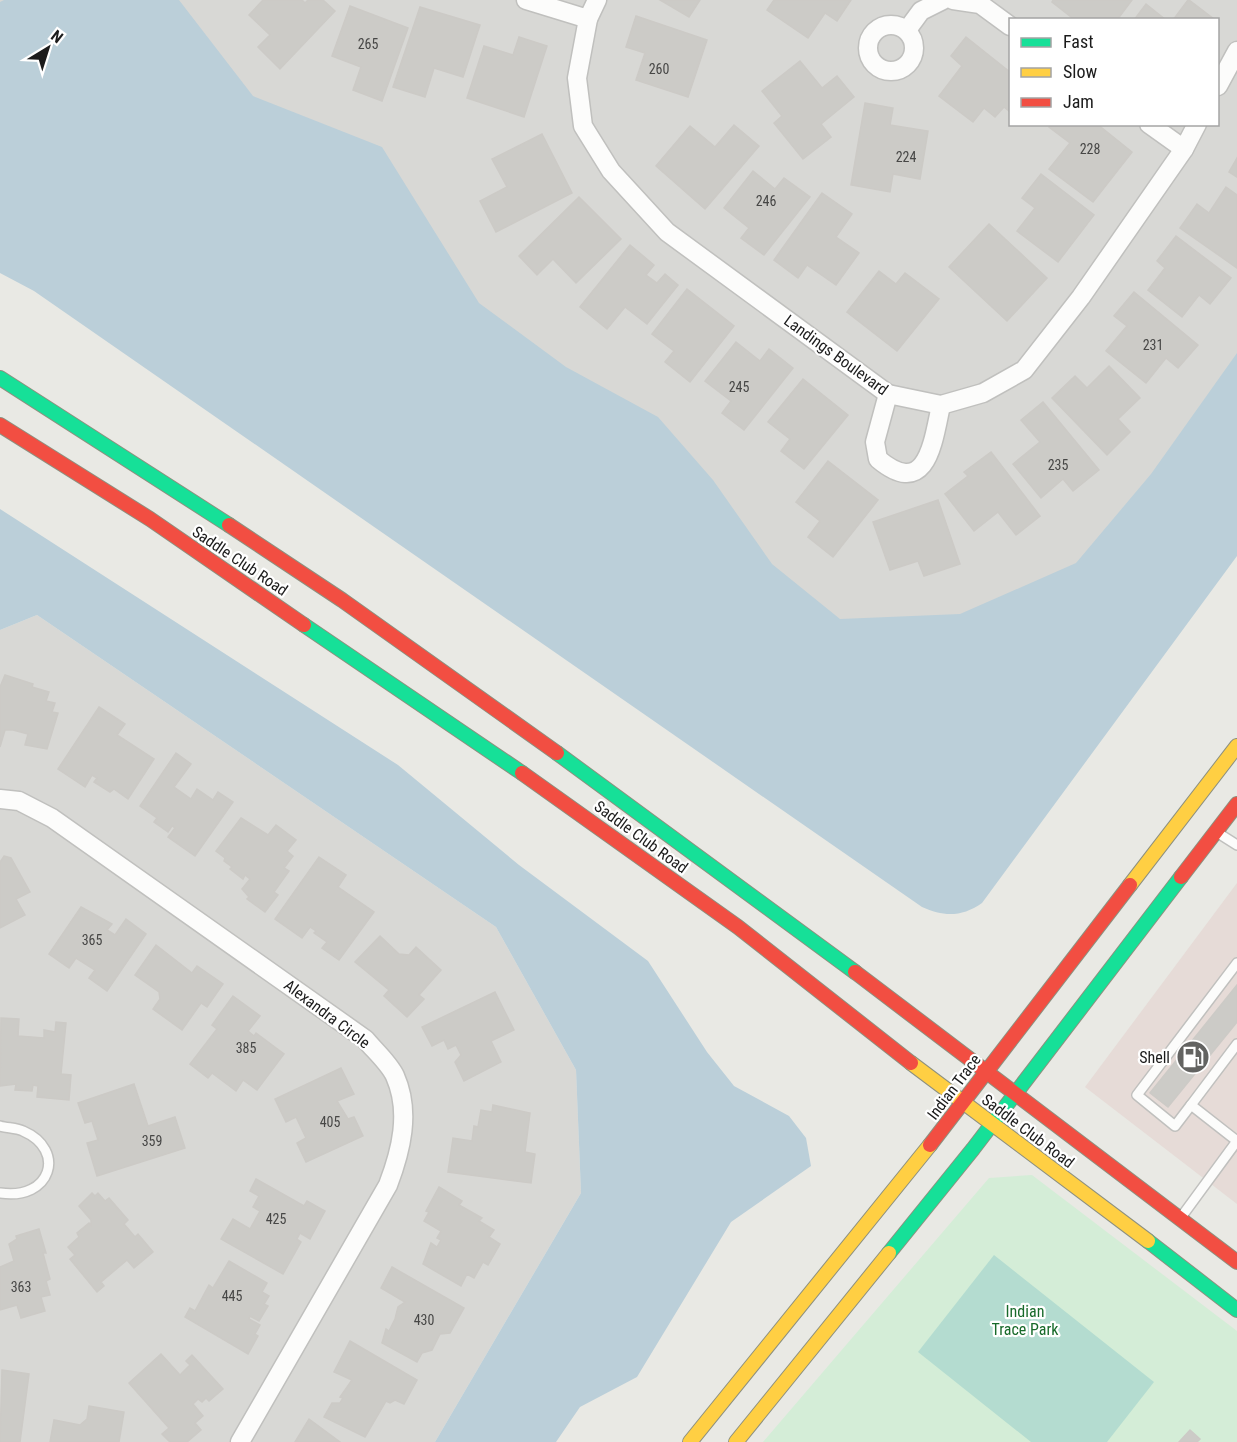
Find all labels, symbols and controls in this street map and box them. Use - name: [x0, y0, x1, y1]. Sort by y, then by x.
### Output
- north arrow: [18, 18, 78, 78]
- legend: [1009, 18, 1219, 126]
- text: N: [47, 26, 67, 47]
- text: Fast: [1063, 31, 1094, 52]
- house number: 265: [358, 36, 378, 52]
- house number: 260: [649, 61, 669, 77]
- text: Slow: [1063, 61, 1098, 82]
- text: Jam: [1063, 91, 1094, 112]
- house number: 228: [1080, 141, 1100, 157]
- house number: 224: [896, 149, 916, 165]
- house number: 246: [756, 193, 776, 209]
- street label: Landings Boulevard: [780, 311, 892, 399]
- house number: 231: [1143, 337, 1163, 353]
- house number: 245: [729, 379, 749, 395]
- house number: 235: [1048, 457, 1068, 473]
- street label: Saddle Club Road: [189, 522, 291, 600]
- street label: Saddle Club Road: [591, 797, 691, 877]
- house number: 365: [82, 932, 102, 948]
- street label: Alexandra Circle: [280, 976, 374, 1052]
- fuel station icon: Shell: [1175, 1039, 1211, 1075]
- house number: 385: [236, 1040, 256, 1056]
- place label: Shell: [1139, 1048, 1170, 1067]
- street label: Indian Trace: [923, 1051, 985, 1123]
- street label: Saddle Club Road: [978, 1090, 1078, 1172]
- house number: 405: [320, 1114, 340, 1130]
- house number: 359: [142, 1133, 162, 1149]
- house number: 425: [266, 1211, 286, 1227]
- house number: 363: [11, 1279, 31, 1295]
- house number: 445: [222, 1288, 242, 1304]
- park label: Indian Trace Park: [991, 1302, 1059, 1339]
- house number: 430: [414, 1312, 434, 1328]

